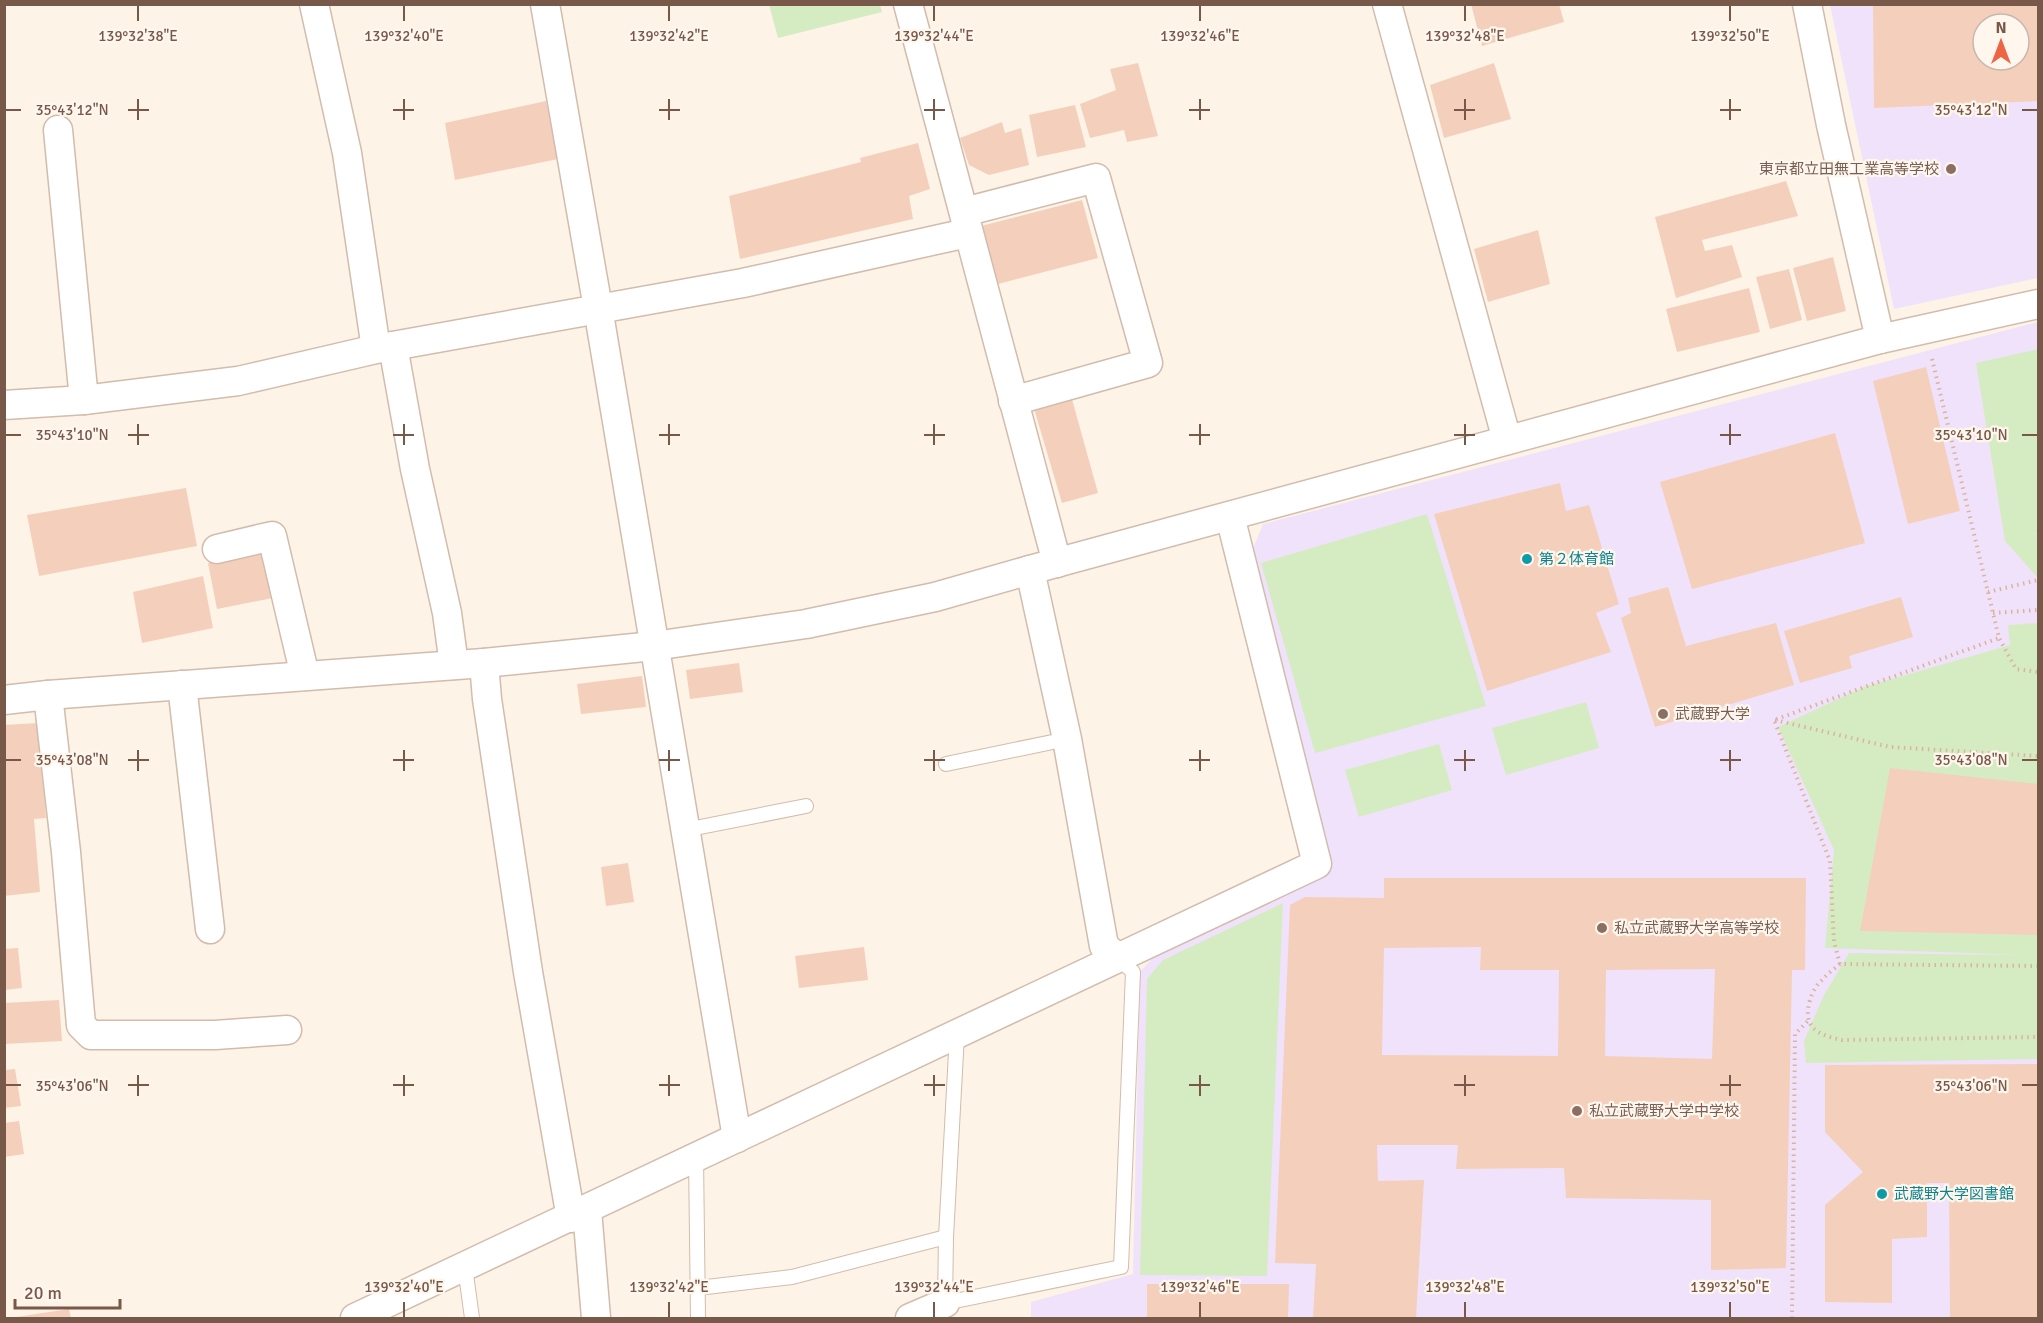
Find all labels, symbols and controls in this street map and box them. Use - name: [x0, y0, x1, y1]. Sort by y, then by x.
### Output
- north arrow: [1971, 12, 2031, 72]
- text: N: [1995, 18, 2007, 38]
- text: 139°32'38"E: [98, 27, 178, 45]
- text: 139°32'40"E: [364, 27, 444, 45]
- text: 139°32'42"E: [629, 27, 709, 45]
- text: 139°32'44"E: [894, 27, 974, 45]
- text: 139°32'46"E: [1160, 27, 1240, 45]
- text: 139°32'48"E: [1425, 27, 1505, 45]
- text: 139°32'50"E: [1690, 27, 1770, 45]
- text: 35°43'12"N: [35, 101, 109, 119]
- text: 35°43'12"N: [1934, 101, 2008, 119]
- place label: 東京都立田無工業高等学校: [1759, 160, 1939, 178]
- marker: 東京都立田無工業高等学校: [1944, 162, 1958, 176]
- text: 35°43'10"N: [35, 426, 109, 444]
- text: 35°43'10"N: [1934, 426, 2008, 444]
- place label: 第２体育館: [1539, 550, 1614, 568]
- marker: 第２体育館: [1520, 552, 1534, 566]
- place label: 武蔵野大学: [1675, 705, 1750, 723]
- marker: 武蔵野大学: [1656, 707, 1670, 721]
- text: 35°43'08"N: [35, 751, 109, 769]
- text: 35°43'08"N: [1934, 751, 2008, 769]
- place label: 私立武蔵野大学高等学校: [1614, 919, 1779, 937]
- marker: 私立武蔵野大学高等学校: [1595, 921, 1609, 935]
- text: 35°43'06"N: [35, 1077, 109, 1095]
- text: 35°43'06"N: [1934, 1077, 2008, 1095]
- place label: 私立武蔵野大学中学校: [1589, 1102, 1739, 1120]
- marker: 私立武蔵野大学中学校: [1570, 1104, 1584, 1118]
- place label: 武蔵野大学図書館: [1894, 1185, 2014, 1203]
- marker: 武蔵野大学図書館: [1875, 1187, 1889, 1201]
- scale bar: [15, 1272, 120, 1310]
- text: 139°32'40"E: [364, 1278, 444, 1296]
- text: 139°32'42"E: [629, 1278, 709, 1296]
- text: 139°32'44"E: [894, 1278, 974, 1296]
- text: 139°32'46"E: [1160, 1278, 1240, 1296]
- text: 139°32'48"E: [1425, 1278, 1505, 1296]
- text: 139°32'50"E: [1690, 1278, 1770, 1296]
- text: 20 m: [24, 1282, 62, 1304]

